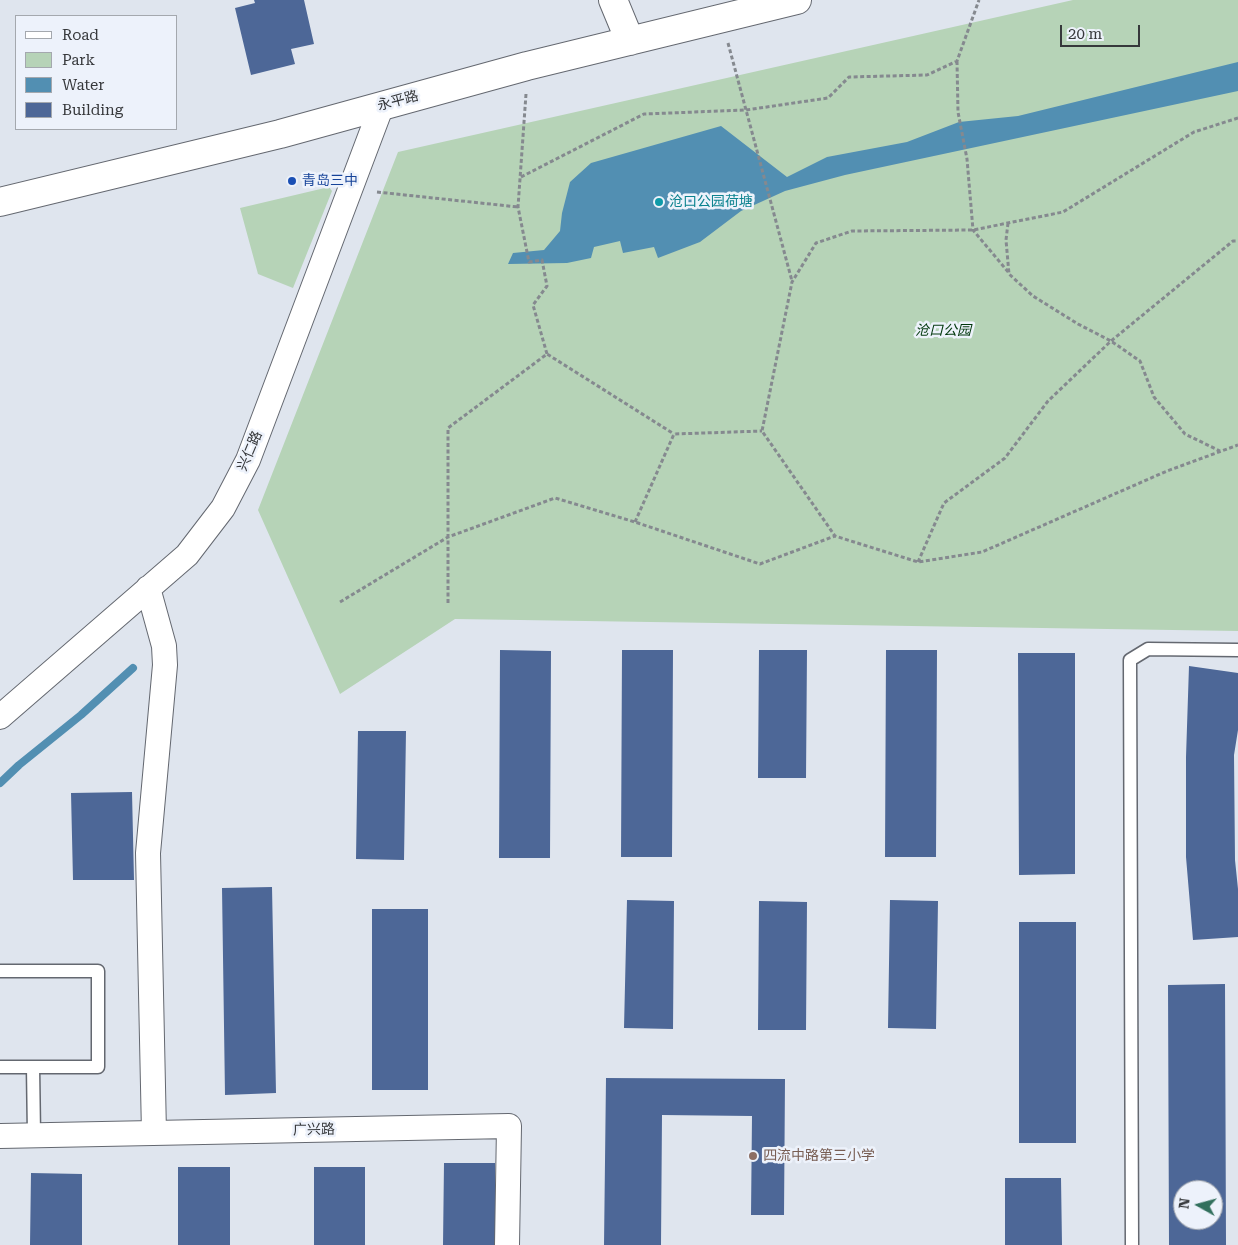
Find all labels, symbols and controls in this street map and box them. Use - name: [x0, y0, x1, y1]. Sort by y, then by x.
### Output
- legend: [15, 15, 178, 130]
- scale bar: [1063, 15, 1143, 47]
- text: 20 m: [1068, 25, 1102, 43]
- text: Road: [62, 26, 99, 44]
- text: Park: [62, 51, 95, 69]
- text: Water: [62, 76, 104, 94]
- street label: 永平路: [376, 87, 420, 115]
- text: Building: [62, 101, 123, 119]
- place label: 青岛三中: [302, 173, 358, 189]
- marker: 青岛三中: [286, 175, 298, 187]
- place label: 沧口公园荷塘: [669, 194, 753, 210]
- marker: 沧口公园荷塘: [653, 196, 665, 208]
- park label: 沧口公园: [915, 323, 971, 339]
- street label: 兴仁路: [234, 428, 266, 474]
- street label: 广兴路: [293, 1121, 335, 1139]
- place label: 四流中路第三小学: [763, 1148, 875, 1164]
- marker: 四流中路第三小学: [747, 1150, 759, 1162]
- north arrow: [1173, 1180, 1223, 1230]
- text: N: [1176, 1197, 1193, 1210]

